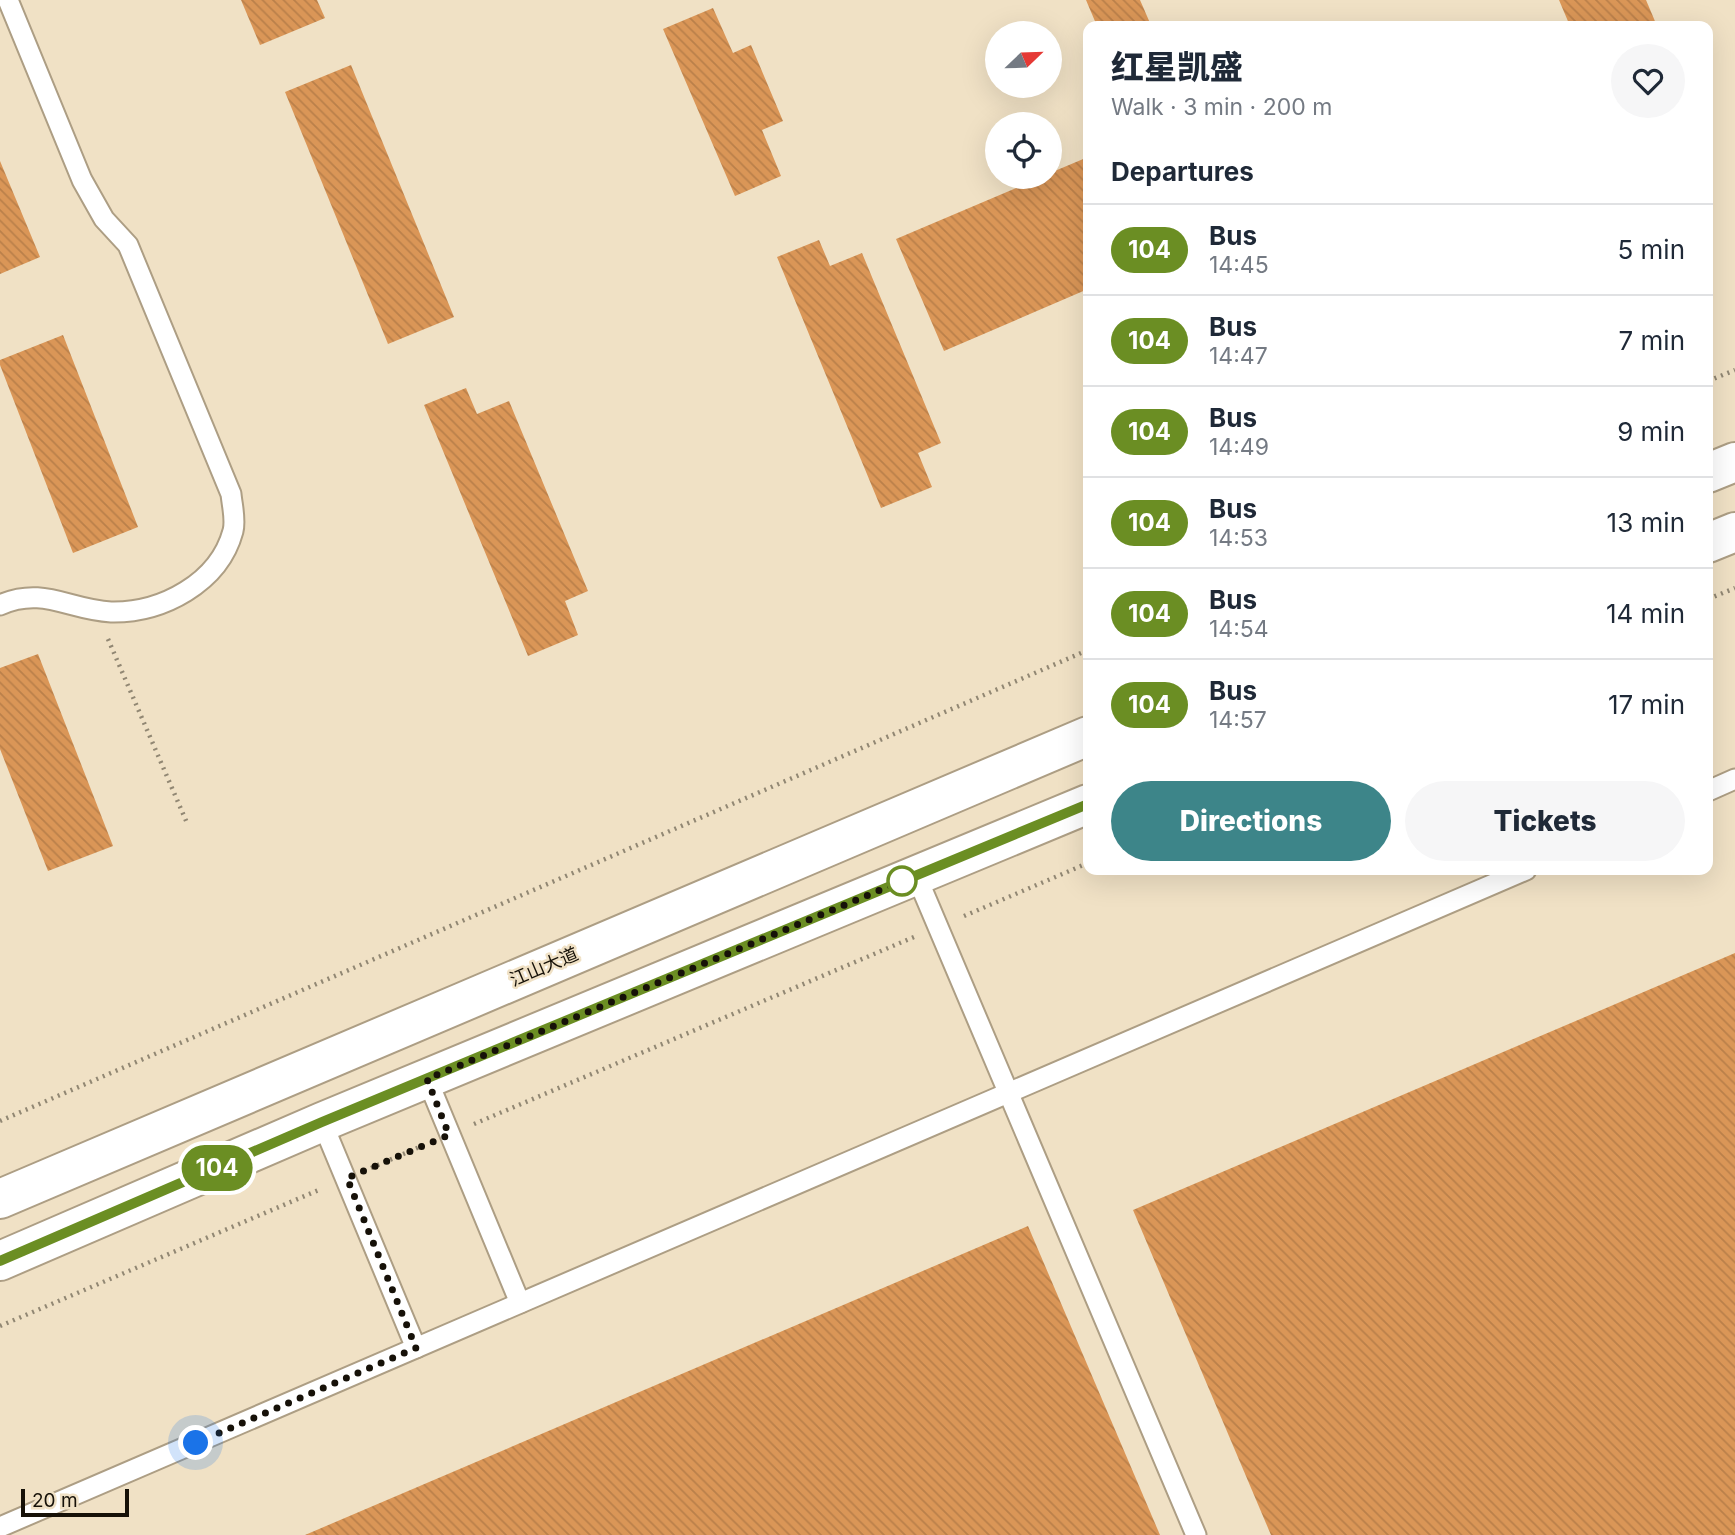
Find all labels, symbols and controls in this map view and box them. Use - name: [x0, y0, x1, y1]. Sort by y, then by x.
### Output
- north arrow: [985, 21, 1062, 98]
- map controls: [985, 21, 1062, 189]
- button: heart: [1611, 44, 1685, 118]
- text: 红星凯盛: [1111, 47, 1243, 87]
- text: Walk · 3 min · 200 m: [1111, 93, 1332, 121]
- button: locate: [985, 112, 1062, 189]
- text: Departures: [1111, 156, 1254, 187]
- text: Bus: [1209, 220, 1257, 251]
- text: 5 min: [1617, 234, 1685, 265]
- text: 104: [1128, 235, 1171, 264]
- text: 14:45: [1209, 251, 1269, 279]
- text: Bus: [1209, 311, 1257, 342]
- text: 7 min: [1619, 325, 1685, 356]
- text: 104: [1128, 326, 1171, 355]
- text: 14:47: [1209, 342, 1268, 370]
- text: Bus: [1209, 402, 1257, 433]
- text: 9 min: [1617, 416, 1685, 447]
- text: 104: [1128, 417, 1171, 446]
- text: 14:49: [1209, 433, 1269, 461]
- text: Bus: [1209, 493, 1257, 524]
- text: 13 min: [1607, 507, 1685, 538]
- text: 104: [1128, 508, 1171, 537]
- text: 14:53: [1209, 524, 1268, 552]
- text: Bus: [1209, 584, 1257, 615]
- text: 14 min: [1606, 598, 1685, 629]
- text: 104: [1128, 599, 1171, 628]
- text: 14:54: [1209, 615, 1269, 643]
- text: Bus: [1209, 675, 1257, 706]
- text: 17 min: [1608, 689, 1685, 720]
- text: 104: [1128, 690, 1171, 719]
- text: 14:57: [1209, 706, 1267, 734]
- button: Directions: [1111, 781, 1391, 861]
- button: Tickets: [1405, 781, 1685, 861]
- unlabelled marker: [887, 866, 917, 896]
- street label: 江山大道: [507, 943, 581, 990]
- line badge: 104: [177, 1145, 257, 1191]
- text: 104: [196, 1153, 238, 1182]
- your location: [178, 1425, 213, 1460]
- scale bar: [21, 1486, 130, 1518]
- text: 20 m: [32, 1489, 78, 1512]

